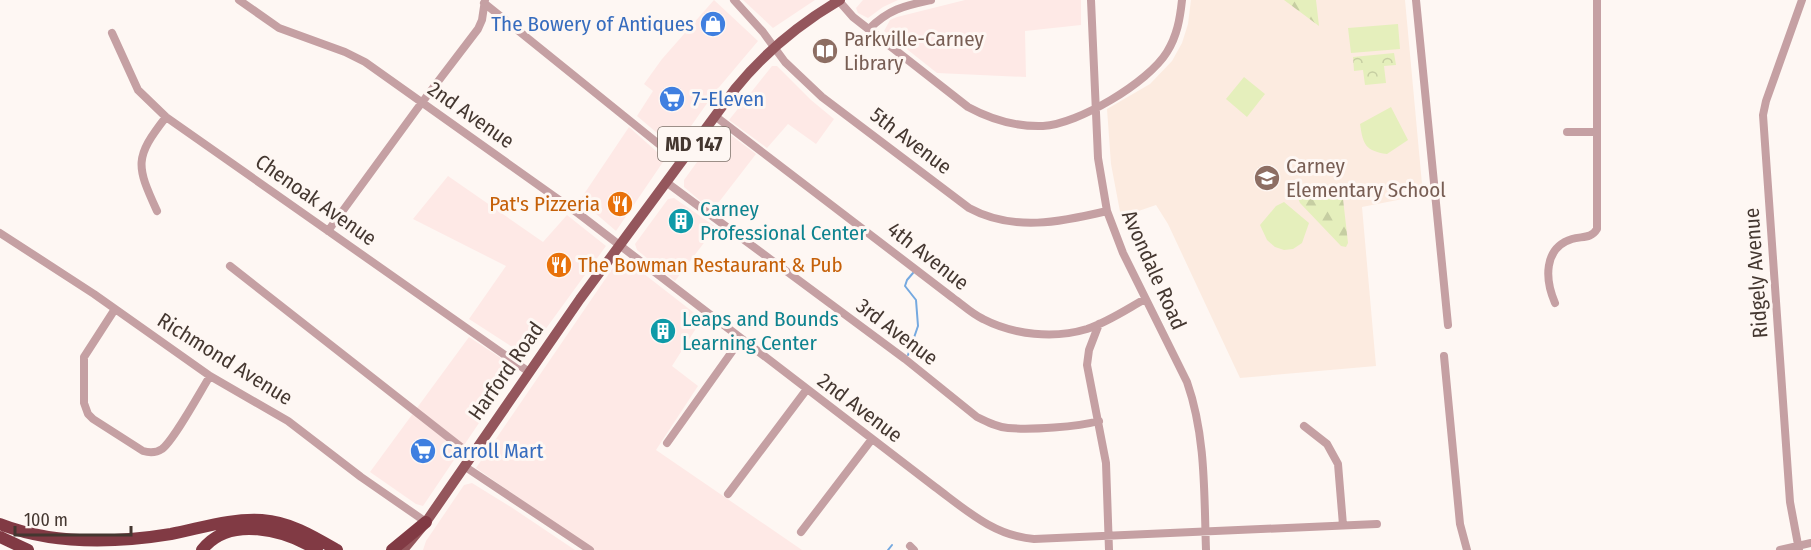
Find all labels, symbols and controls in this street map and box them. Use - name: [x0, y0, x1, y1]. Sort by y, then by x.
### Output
- shop icon: The Bowery of Antiques: [698, 9, 728, 39]
- place label: The Bowery of Antiques: [491, 11, 694, 37]
- place label: Parkville-Carney Library: [844, 26, 984, 76]
- library icon: Parkville-Carney Library: [810, 36, 840, 66]
- street label: 2nd Avenue: [423, 76, 519, 154]
- supermarket icon: 7-Eleven: [657, 84, 687, 114]
- place label: 7-Eleven: [692, 86, 764, 112]
- street label: 5th Avenue: [865, 102, 957, 180]
- road number: MD 147: [658, 127, 730, 161]
- street label: Chenoak Avenue: [250, 149, 382, 251]
- place label: Carney Elementary School: [1286, 153, 1446, 203]
- school or university icon: Carney Elementary School: [1252, 163, 1282, 193]
- restaurant icon: Pat's Pizzeria: [605, 189, 635, 219]
- place label: Pat's Pizzeria: [489, 191, 600, 217]
- place label: Carney Professional Center: [700, 196, 867, 246]
- building icon: Carney Professional Center: [666, 206, 696, 236]
- street label: Avondale Road: [1116, 206, 1192, 334]
- street label: Ridgely Avenue: [1738, 207, 1774, 339]
- street label: 4th Avenue: [882, 216, 974, 296]
- restaurant icon: The Bowman Restaurant & Pub: [544, 250, 574, 280]
- place label: The Bowman Restaurant & Pub: [578, 252, 843, 278]
- street label: 3rd Avenue: [851, 293, 943, 371]
- place label: Leaps and Bounds Learning Center: [682, 306, 839, 356]
- street label: Richmond Avenue: [153, 307, 297, 411]
- building icon: Leaps and Bounds Learning Center: [648, 316, 678, 346]
- street label: Harford Road: [463, 317, 549, 425]
- street label: 2nd Avenue: [812, 368, 908, 448]
- supermarket icon: Carroll Mart: [408, 436, 438, 466]
- place label: Carroll Mart: [442, 438, 543, 464]
- scale bar: [15, 499, 130, 537]
- text: 100 m: [24, 509, 68, 531]

